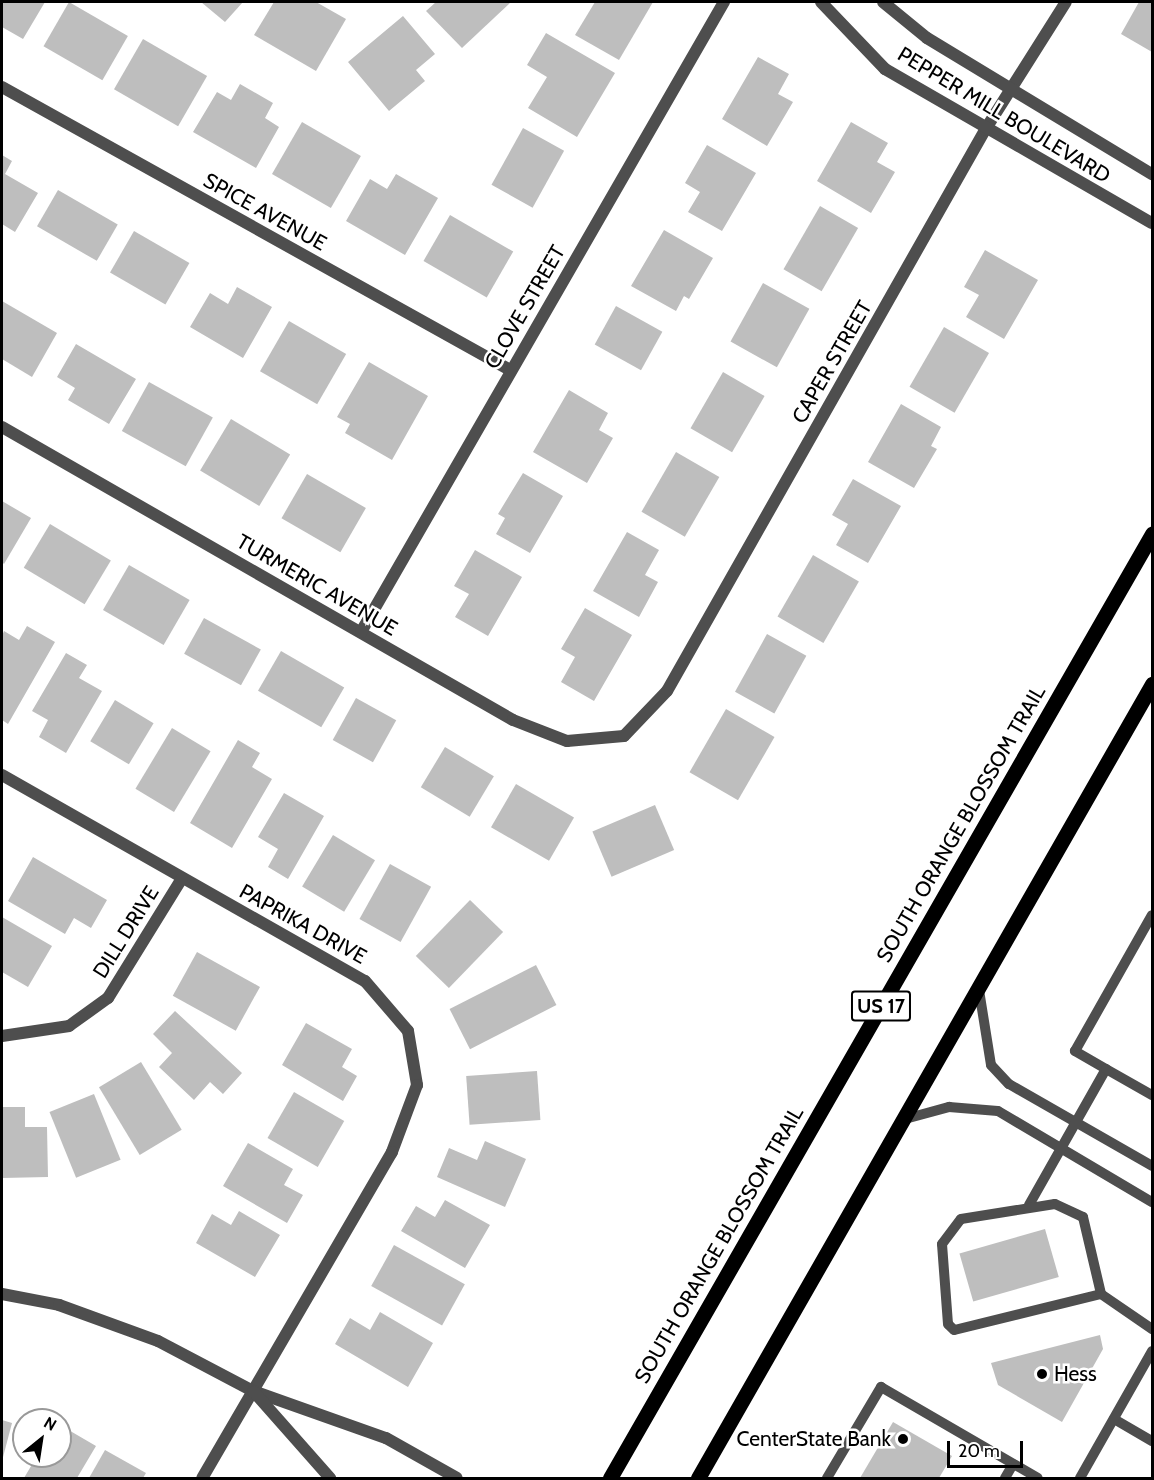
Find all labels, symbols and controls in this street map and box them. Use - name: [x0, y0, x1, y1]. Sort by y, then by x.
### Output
- street label: PEPPER MILL BOULEVARD: [893, 42, 1115, 188]
- street label: SPICE AVENUE: [199, 168, 331, 256]
- street label: CLOVE STREET: [479, 241, 571, 373]
- street label: CAPER STREET: [787, 296, 877, 428]
- street label: TURMERIC AVENUE: [232, 529, 402, 641]
- street label: SOUTH ORANGE BLOSSOM TRAIL: [871, 681, 1051, 967]
- street label: PAPRIKA DRIVE: [235, 879, 371, 969]
- street label: DILL DRIVE: [88, 881, 164, 983]
- road number: US 17: [850, 989, 912, 1023]
- street label: SOUTH ORANGE BLOSSOM TRAIL: [629, 1102, 809, 1388]
- place label: Hess: [1054, 1361, 1097, 1387]
- marker: Hess: [1035, 1367, 1049, 1381]
- north arrow: [12, 1408, 72, 1468]
- text: N: [41, 1413, 60, 1435]
- place label: CenterState Bank: [737, 1426, 891, 1452]
- scale bar: [950, 1429, 1026, 1467]
- marker: CenterState Bank: [896, 1432, 910, 1446]
- text: 20 m: [958, 1440, 1000, 1462]

